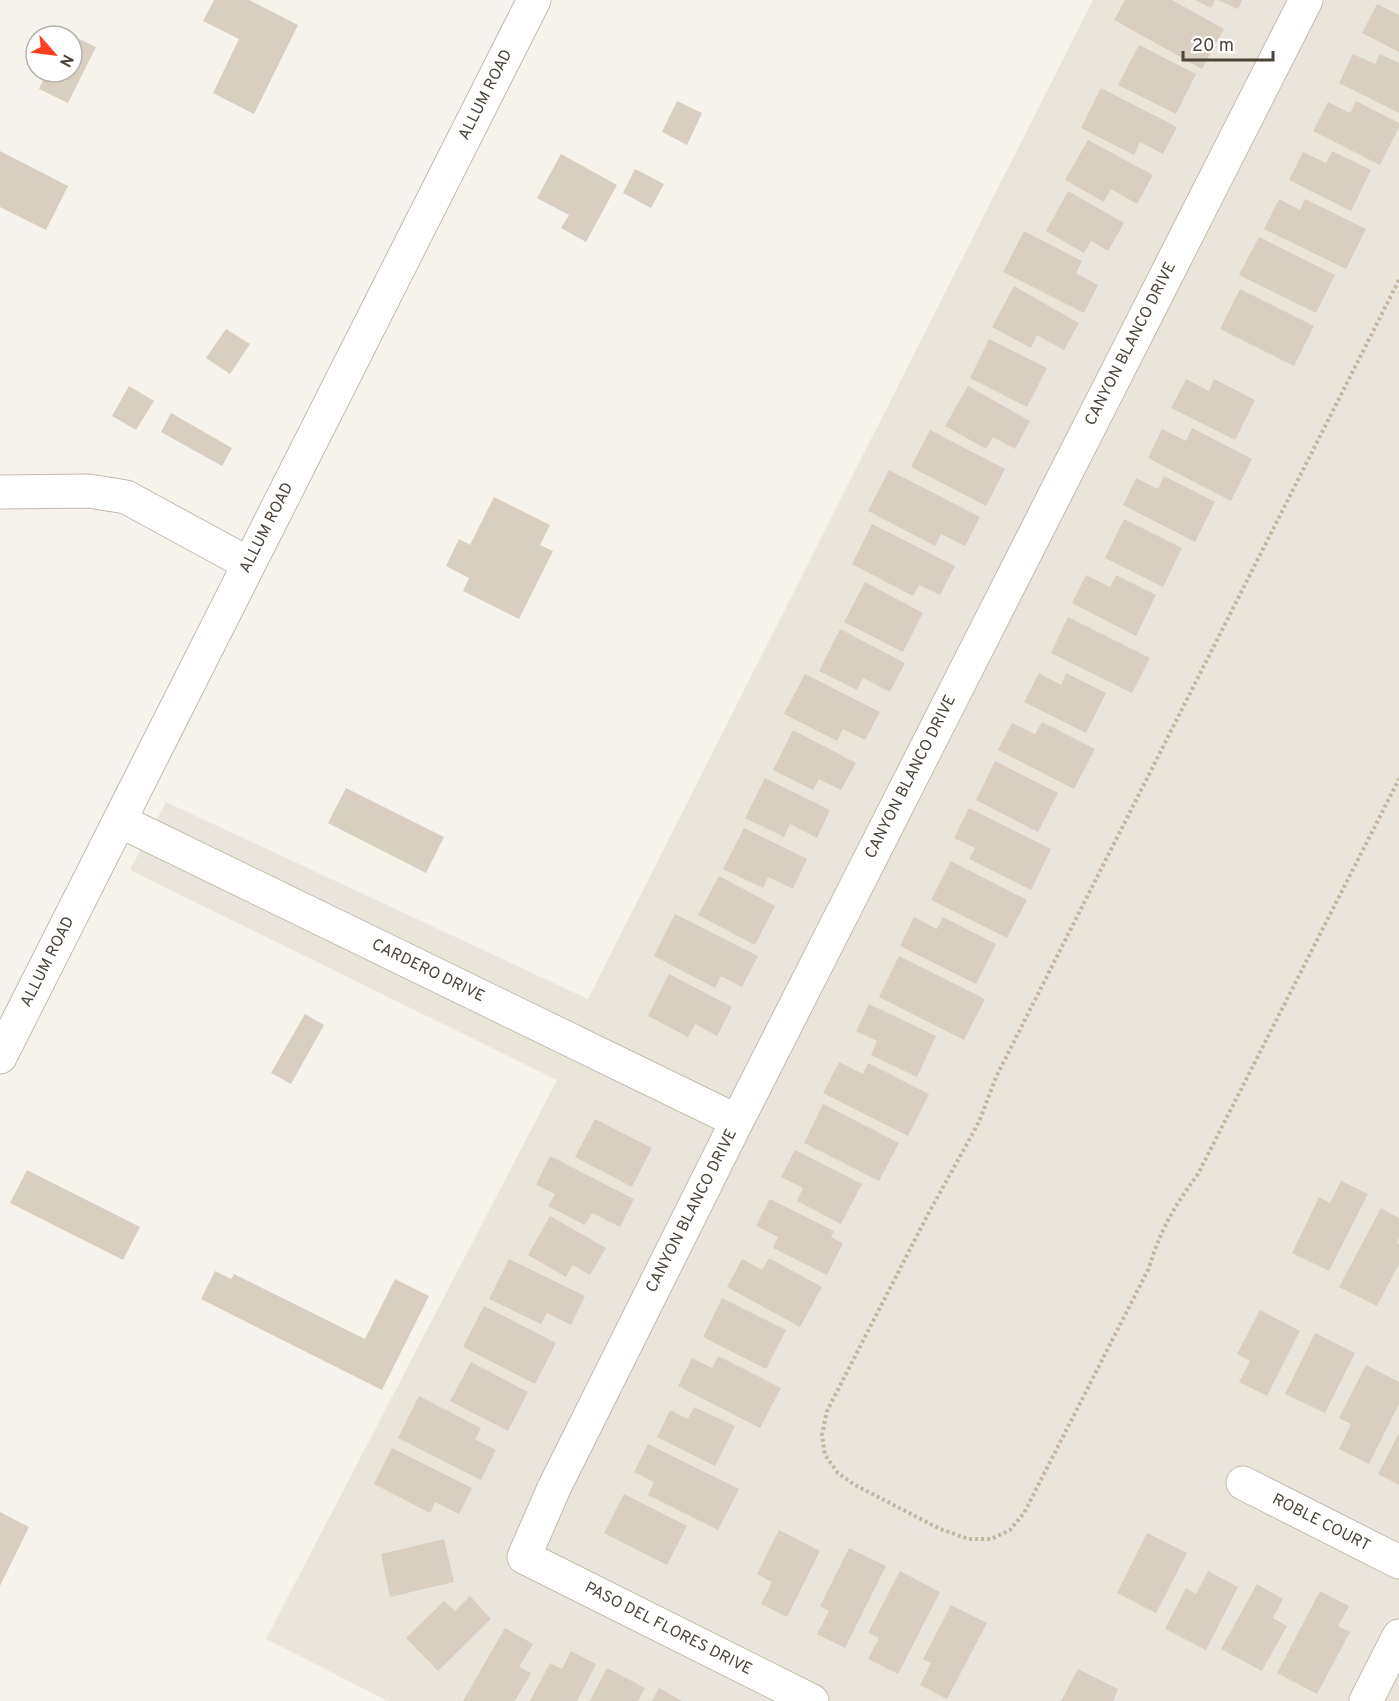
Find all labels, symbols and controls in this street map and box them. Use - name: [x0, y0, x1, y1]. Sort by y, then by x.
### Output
- north arrow: [24, 24, 84, 84]
- scale bar: [1183, 24, 1273, 62]
- text: 20 m: [1192, 35, 1234, 58]
- street label: ALLUM ROAD: [455, 46, 517, 144]
- text: N: [54, 50, 77, 70]
- street label: CANYON BLANCO DRIVE: [1081, 259, 1181, 429]
- street label: ALLUM ROAD: [236, 479, 298, 577]
- street label: CANYON BLANCO DRIVE: [861, 692, 961, 862]
- street label: ALLUM ROAD: [17, 913, 79, 1011]
- street label: CARDERO DRIVE: [368, 935, 488, 1007]
- street label: CANYON BLANCO DRIVE: [642, 1126, 742, 1296]
- street label: ROBLE COURT: [1269, 1490, 1373, 1556]
- street label: PASO DEL FLORES DRIVE: [581, 1578, 755, 1680]

